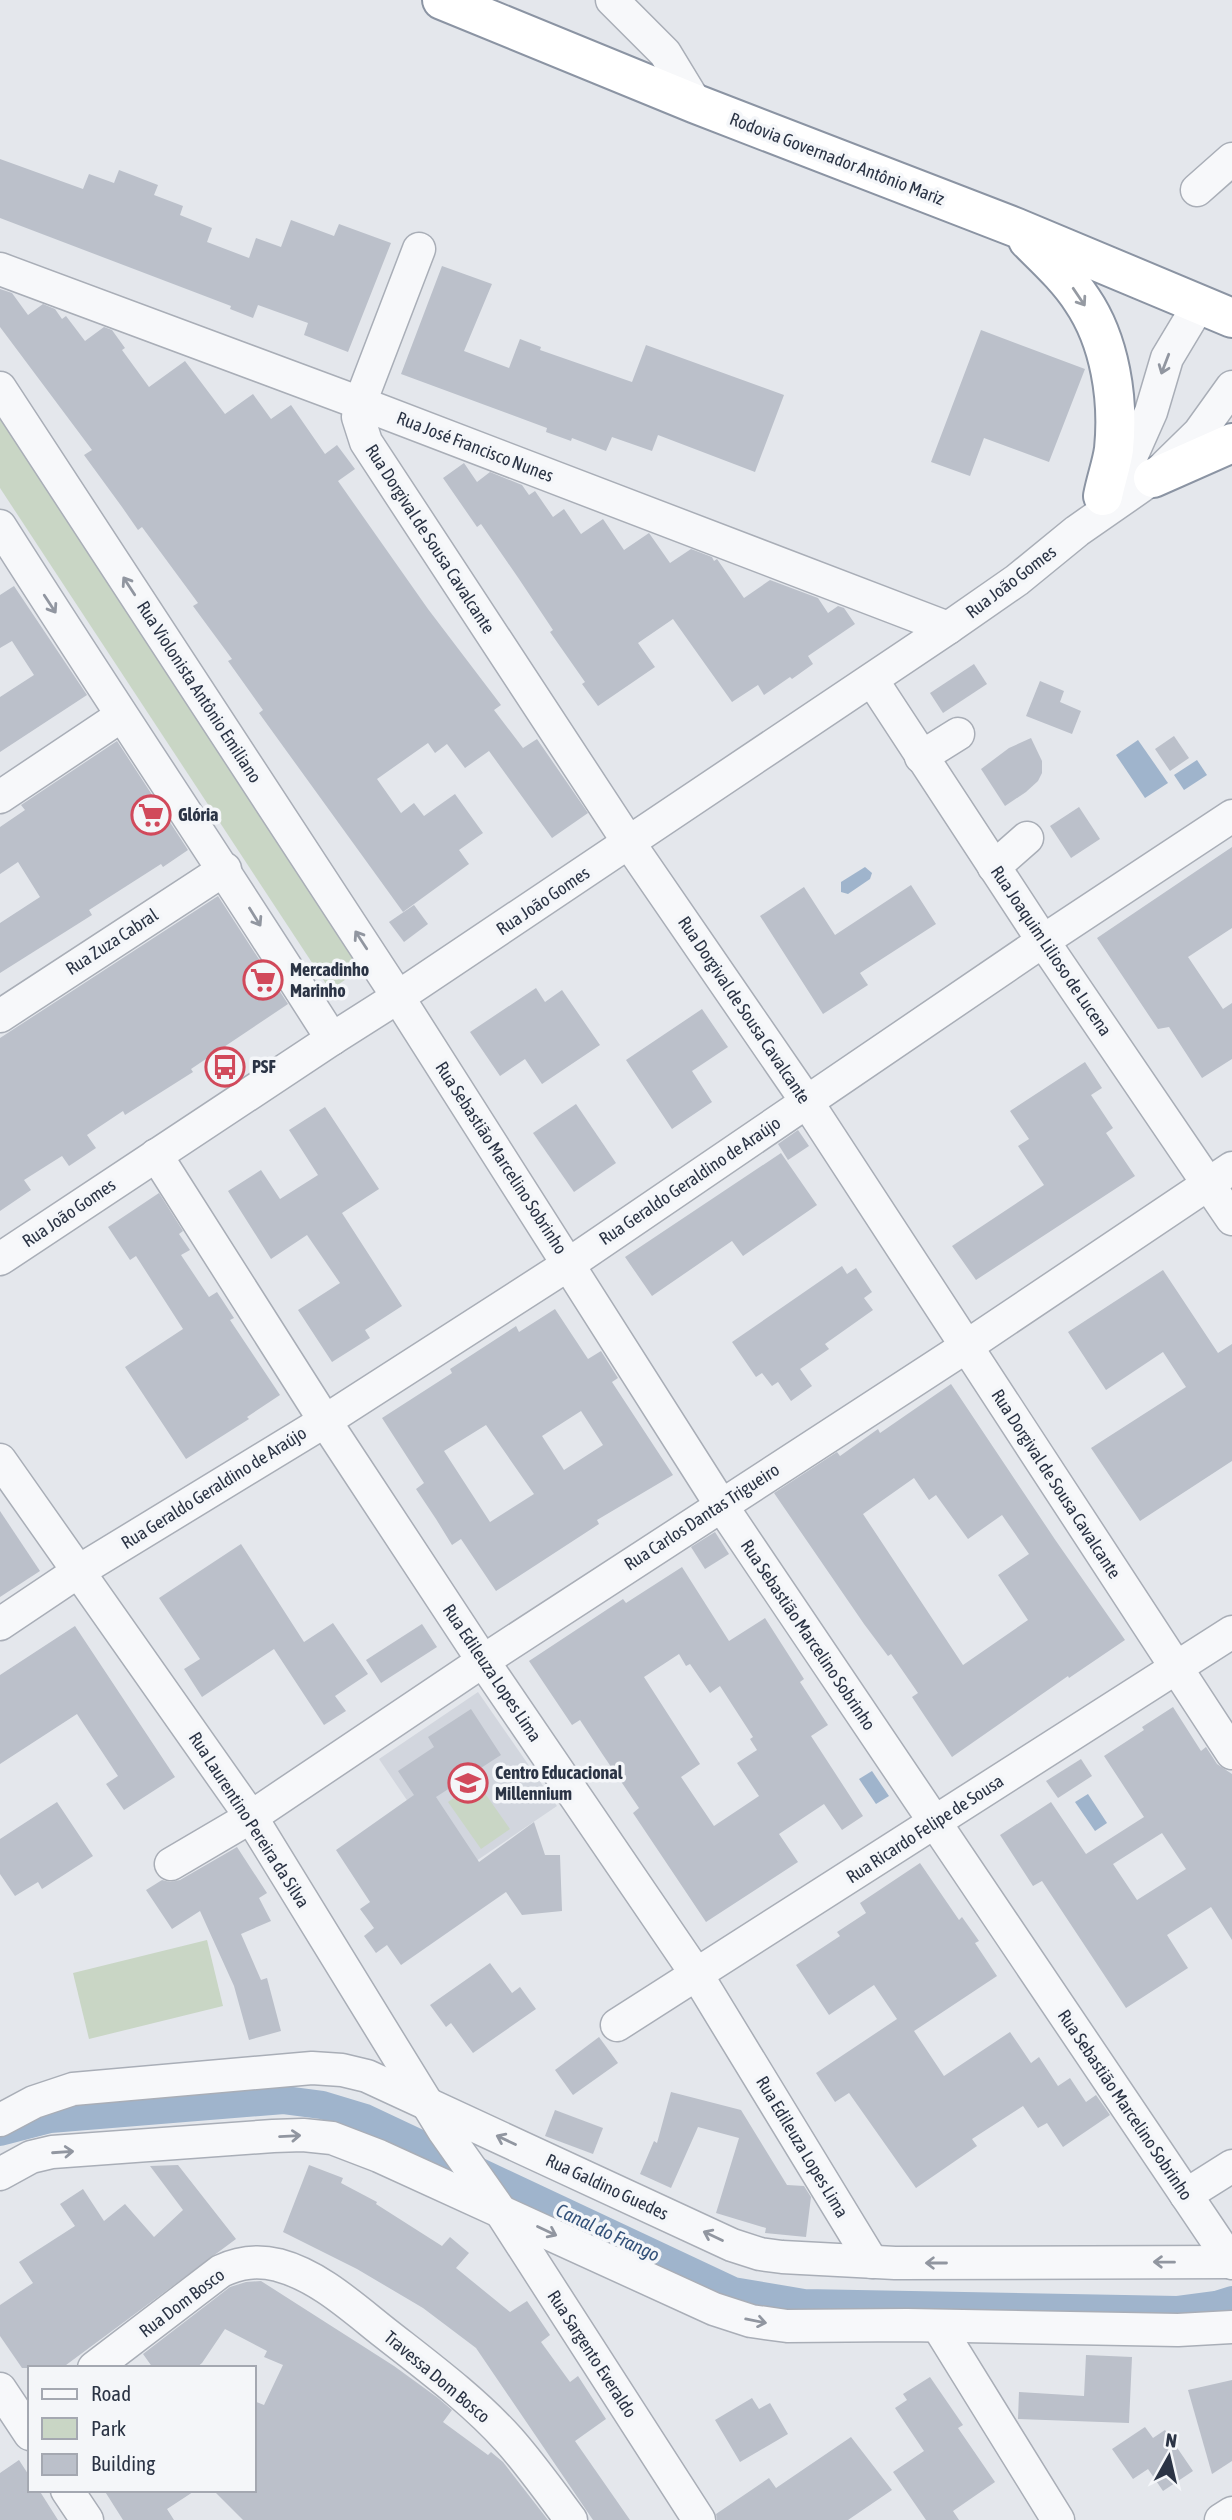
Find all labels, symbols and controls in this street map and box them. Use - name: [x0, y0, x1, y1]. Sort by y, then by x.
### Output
- street label: Rodovia Governador Antônio Mariz: [727, 108, 948, 209]
- one-way arrow: [1072, 287, 1086, 306]
- one-way arrow: [1158, 353, 1171, 375]
- street label: Rua José Francisco Nunes: [394, 407, 556, 486]
- street label: Rua Dorgival de Sousa Cavalcante: [361, 440, 499, 637]
- street label: Rua João Gomes: [961, 541, 1060, 622]
- one-way arrow: [122, 576, 136, 596]
- one-way arrow: [42, 594, 57, 613]
- street label: Rua Violonista Antônio Emiliano: [133, 597, 266, 786]
- supermarket icon: Glória: [130, 794, 172, 836]
- place label: Glória: [178, 804, 218, 825]
- street label: Rua João Gomes: [492, 862, 593, 939]
- street label: Rua Joaquim Lilioso de Lucena: [987, 862, 1116, 1040]
- street label: Rua Zuza Cabral: [62, 904, 162, 979]
- one-way arrow: [248, 907, 262, 927]
- street label: Rua Dorgival de Sousa Cavalcante: [674, 912, 815, 1107]
- one-way arrow: [354, 931, 368, 950]
- supermarket icon: Mercadinho Marinho: [242, 959, 284, 1001]
- place label: Mercadinho Marinho: [290, 959, 369, 1001]
- bus stop icon: PSF: [204, 1046, 246, 1088]
- place label: PSF: [252, 1056, 276, 1077]
- street label: Rua Sebastião Marcelino Sobrinho: [431, 1058, 572, 1258]
- street label: Rua Geraldo Geraldino de Araújo: [595, 1112, 784, 1249]
- street label: Rua João Gomes: [18, 1174, 119, 1251]
- street label: Rua Dorgival de Sousa Cavalcante: [987, 1385, 1125, 1582]
- street label: Rua Geraldo Geraldino de Araújo: [117, 1422, 310, 1553]
- street label: Rua Carlos Dantas Trigueiro: [620, 1459, 783, 1575]
- street label: Rua Sebastião Marcelino Sobrinho: [737, 1535, 880, 1734]
- street label: Rua Edileuza Lopes Lima: [439, 1600, 546, 1745]
- street label: Rua Laurentino Pereira da Silva: [185, 1728, 314, 1912]
- school or university icon: Centro Educacional Millennium: [447, 1762, 489, 1804]
- place label: Centro Educacional Millennium: [495, 1762, 623, 1804]
- street label: Rua Ricardo Felipe de Sousa: [842, 1770, 1007, 1887]
- street label: Rua Sebastião Marcelino Sobrinho: [1054, 2005, 1197, 2204]
- street label: Rua Edileuza Lopes Lima: [752, 2072, 853, 2221]
- one-way arrow: [278, 2129, 301, 2142]
- one-way arrow: [496, 2133, 517, 2147]
- one-way arrow: [51, 2145, 74, 2158]
- street label: Rua Galdino Guedes: [543, 2149, 672, 2224]
- water label: Canal do Frango: [553, 2198, 663, 2266]
- one-way arrow: [536, 2225, 557, 2239]
- one-way arrow: [703, 2229, 724, 2242]
- one-way arrow: [925, 2256, 948, 2270]
- one-way arrow: [1153, 2256, 1176, 2269]
- street label: Rua Dom Bosco: [135, 2264, 228, 2341]
- street label: Rua Sargento Everaldo: [543, 2286, 641, 2421]
- one-way arrow: [744, 2314, 767, 2328]
- street label: Travessa Dom Bosco: [380, 2326, 494, 2427]
- legend: [28, 2366, 256, 2492]
- text: Road: [91, 2381, 131, 2405]
- text: Park: [91, 2416, 126, 2440]
- north arrow: [1134, 2422, 1204, 2492]
- text: N: [1164, 2428, 1178, 2452]
- text: Building: [91, 2451, 155, 2475]

